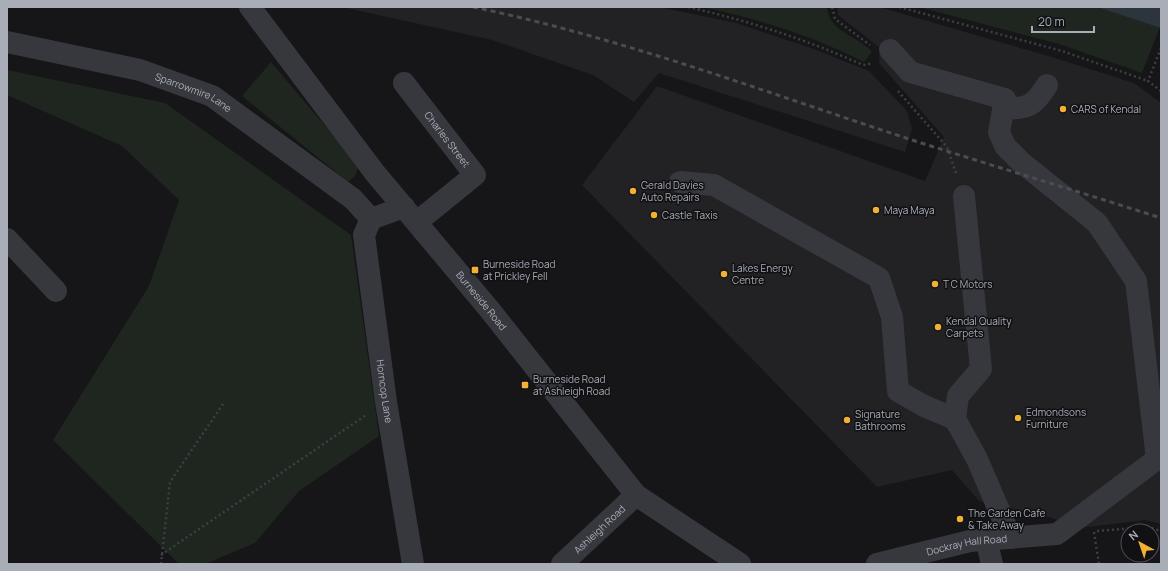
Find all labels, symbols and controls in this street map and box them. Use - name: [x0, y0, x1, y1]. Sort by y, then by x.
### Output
- scale bar: [1032, 8, 1094, 34]
- text: 20 m: [1038, 13, 1065, 30]
- street label: Sparrowmire Lane: [153, 69, 235, 115]
- place label: CARS of Kendal: [1071, 102, 1141, 116]
- marker: CARS of Kendal: [1058, 104, 1068, 114]
- street label: Charles Street: [421, 108, 473, 170]
- place label: Gerald Davies Auto Repairs: [641, 178, 704, 204]
- marker: Gerald Davies Auto Repairs: [628, 186, 638, 196]
- place label: Maya Maya: [884, 203, 935, 217]
- marker: Maya Maya: [871, 205, 881, 215]
- place label: Castle Taxis: [662, 208, 718, 222]
- marker: Castle Taxis: [649, 210, 659, 220]
- place label: Burneside Road at Prickley Fell: [483, 257, 556, 283]
- place label: Lakes Energy Centre: [732, 261, 793, 287]
- marker: Burneside Road at Prickley Fell: [470, 265, 480, 275]
- street label: Burneside Road: [453, 268, 510, 333]
- marker: Lakes Energy Centre: [719, 269, 729, 279]
- place label: T C Motors: [943, 277, 993, 291]
- marker: T C Motors: [930, 279, 940, 289]
- place label: Kendal Quality Carpets: [946, 314, 1012, 340]
- marker: Kendal Quality Carpets: [933, 322, 943, 332]
- street label: Horncop Lane: [373, 359, 396, 424]
- place label: Burneside Road at Ashleigh Road: [533, 372, 610, 398]
- marker: Burneside Road at Ashleigh Road: [520, 380, 530, 390]
- place label: Edmondsons Furniture: [1026, 405, 1086, 431]
- place label: Signature Bathrooms: [855, 407, 906, 433]
- marker: Edmondsons Furniture: [1013, 413, 1023, 423]
- marker: Signature Bathrooms: [842, 415, 852, 425]
- street label: Ashleigh Road: [570, 502, 628, 557]
- place label: The Garden Cafe & Take Away: [968, 506, 1045, 532]
- marker: The Garden Cafe & Take Away: [955, 514, 965, 524]
- north arrow: [1120, 523, 1160, 563]
- text: N: [1125, 527, 1141, 543]
- street label: Dockray Hall Road: [925, 531, 1008, 559]

